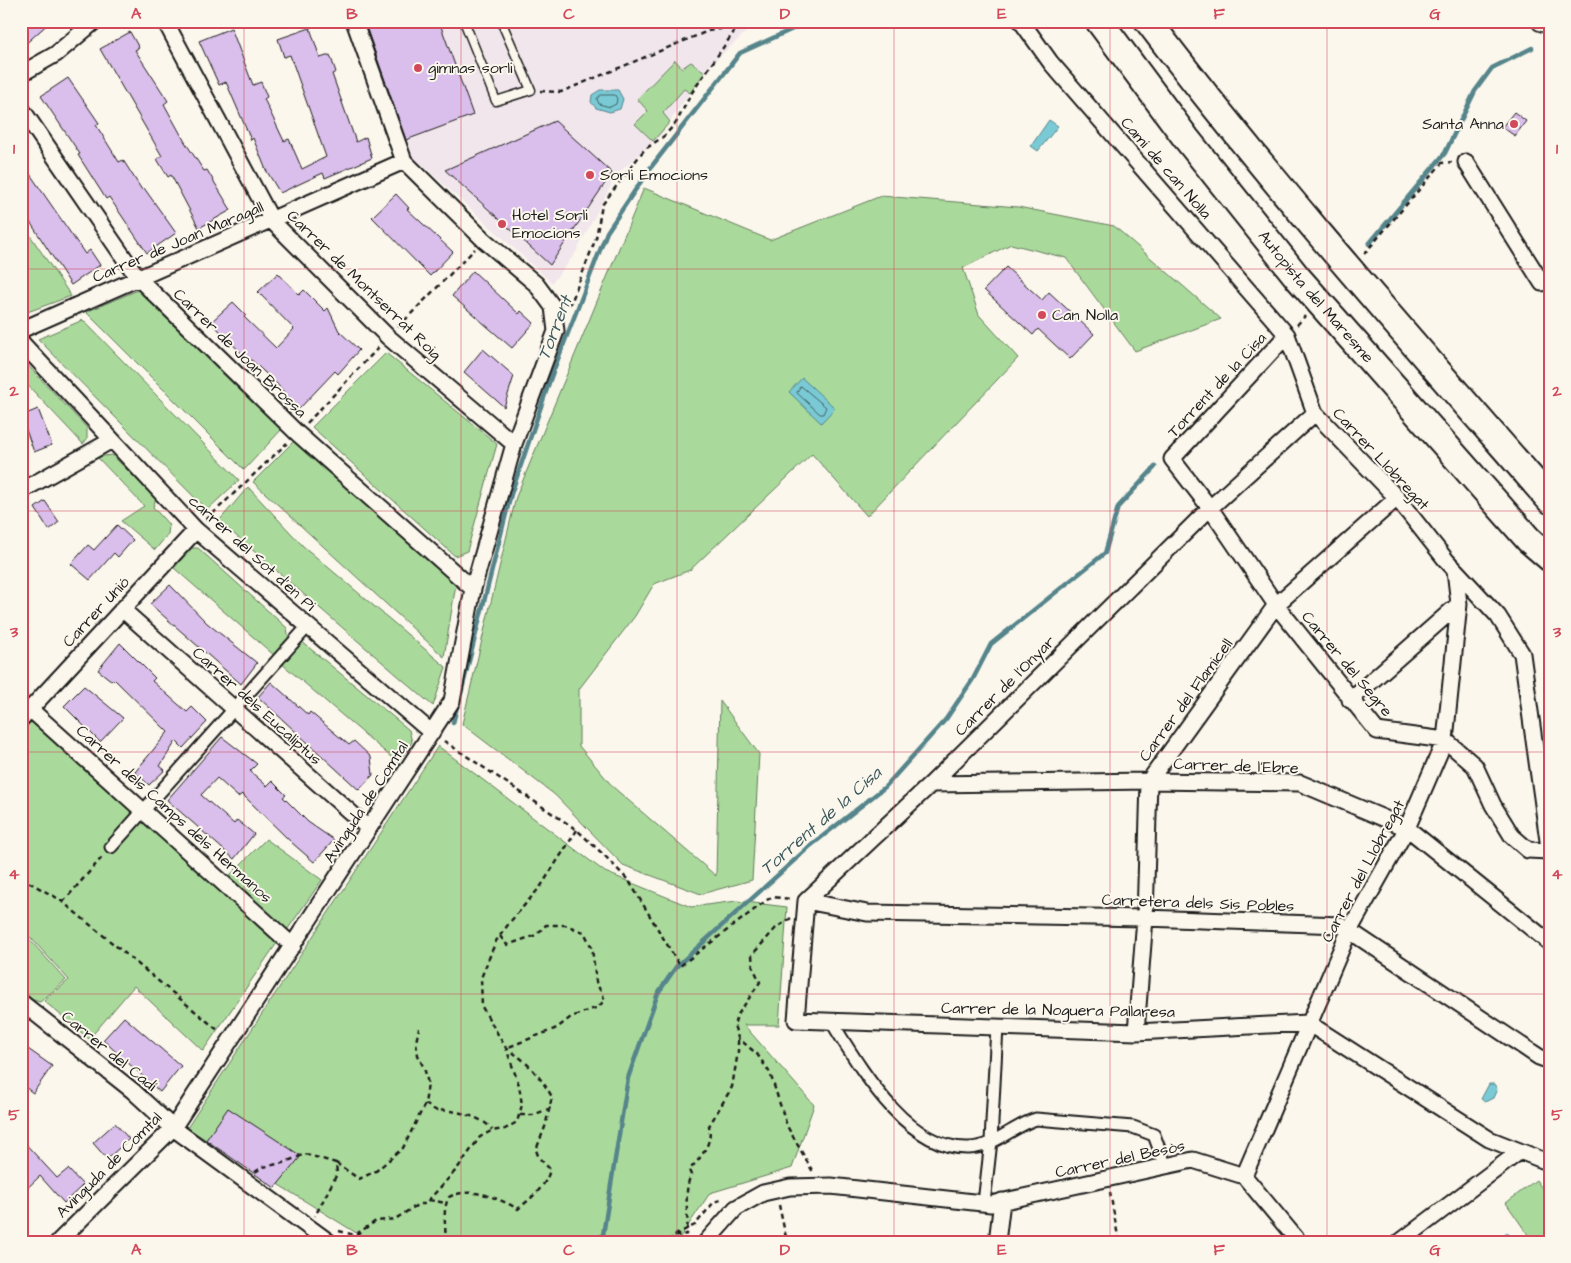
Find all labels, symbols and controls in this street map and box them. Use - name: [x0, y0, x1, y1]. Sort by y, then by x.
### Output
- text: A: [131, 3, 142, 25]
- text: B: [346, 3, 358, 25]
- text: C: [563, 3, 575, 25]
- text: D: [780, 3, 791, 25]
- text: E: [997, 3, 1007, 25]
- text: F: [1213, 3, 1225, 25]
- text: G: [1429, 3, 1441, 25]
- place label: gimnas sorli: [428, 57, 513, 80]
- marker: gimnas sorli: [412, 62, 424, 74]
- street label: Camí de can Nolla: [1115, 112, 1217, 224]
- place label: Santa Anna: [1422, 113, 1504, 135]
- marker: Santa Anna: [1508, 118, 1520, 130]
- text: 1: [13, 138, 16, 160]
- text: 1: [1556, 138, 1559, 160]
- place label: Sorli Emocions: [600, 164, 708, 186]
- marker: Sorli Emocions: [584, 169, 596, 181]
- street label: Carrer de Joan Maragall: [89, 196, 267, 289]
- place label: Hotel Sorli Emocions: [512, 204, 588, 244]
- street label: Carrer de Montserrat Roig: [281, 205, 446, 366]
- marker: Hotel Sorli Emocions: [496, 218, 508, 230]
- street label: Autopista del Maresme: [1253, 226, 1379, 368]
- street label: Carrer de Joan Brossa: [168, 283, 312, 423]
- water label: Torrent: [531, 291, 579, 364]
- place label: Can Nolla: [1052, 304, 1118, 326]
- marker: Can Nolla: [1036, 309, 1048, 321]
- street label: Torrent de la Cisa: [1162, 328, 1272, 442]
- text: 2: [8, 380, 19, 402]
- text: 2: [1551, 380, 1562, 402]
- street label: Carrer Llobregat: [1327, 403, 1435, 516]
- street label: carrer del Sot d'en Pi: [184, 490, 321, 617]
- street label: Carrer Unió: [57, 572, 135, 652]
- street label: Carrer del Segre: [1296, 607, 1398, 722]
- text: 3: [9, 621, 19, 643]
- text: 3: [1552, 621, 1562, 643]
- street label: Carrer de l'Onyar: [950, 631, 1061, 742]
- street label: Carrer del Flamicell: [1134, 634, 1238, 766]
- street label: Carrer dels Eucaliptus: [188, 642, 326, 770]
- street label: Carrer dels Camps dels Hermanos: [71, 720, 277, 908]
- street label: Avinguda de Comtal: [318, 737, 415, 868]
- street label: Carrer de l'Ebre: [1173, 753, 1299, 779]
- water label: Torrent de la Cisa: [755, 761, 888, 881]
- street label: Carrer del Llobregat: [1316, 795, 1411, 947]
- text: 4: [9, 863, 20, 885]
- text: 4: [1552, 863, 1563, 885]
- street label: Carretera dels Sis Pobles: [1101, 889, 1295, 917]
- street label: Carrer de la Noguera Pallaresa: [941, 997, 1175, 1024]
- street label: Carrer del Cadí: [57, 1006, 162, 1097]
- text: 5: [8, 1104, 20, 1126]
- text: 5: [1551, 1104, 1563, 1126]
- street label: Avinguda de Comtal: [51, 1107, 167, 1223]
- street label: Carrer del Besòs: [1053, 1135, 1187, 1183]
- text: A: [131, 1239, 142, 1261]
- text: B: [346, 1239, 358, 1261]
- text: C: [563, 1239, 575, 1261]
- text: D: [780, 1239, 791, 1261]
- text: E: [997, 1239, 1007, 1261]
- text: F: [1213, 1239, 1225, 1261]
- text: G: [1429, 1239, 1441, 1261]

